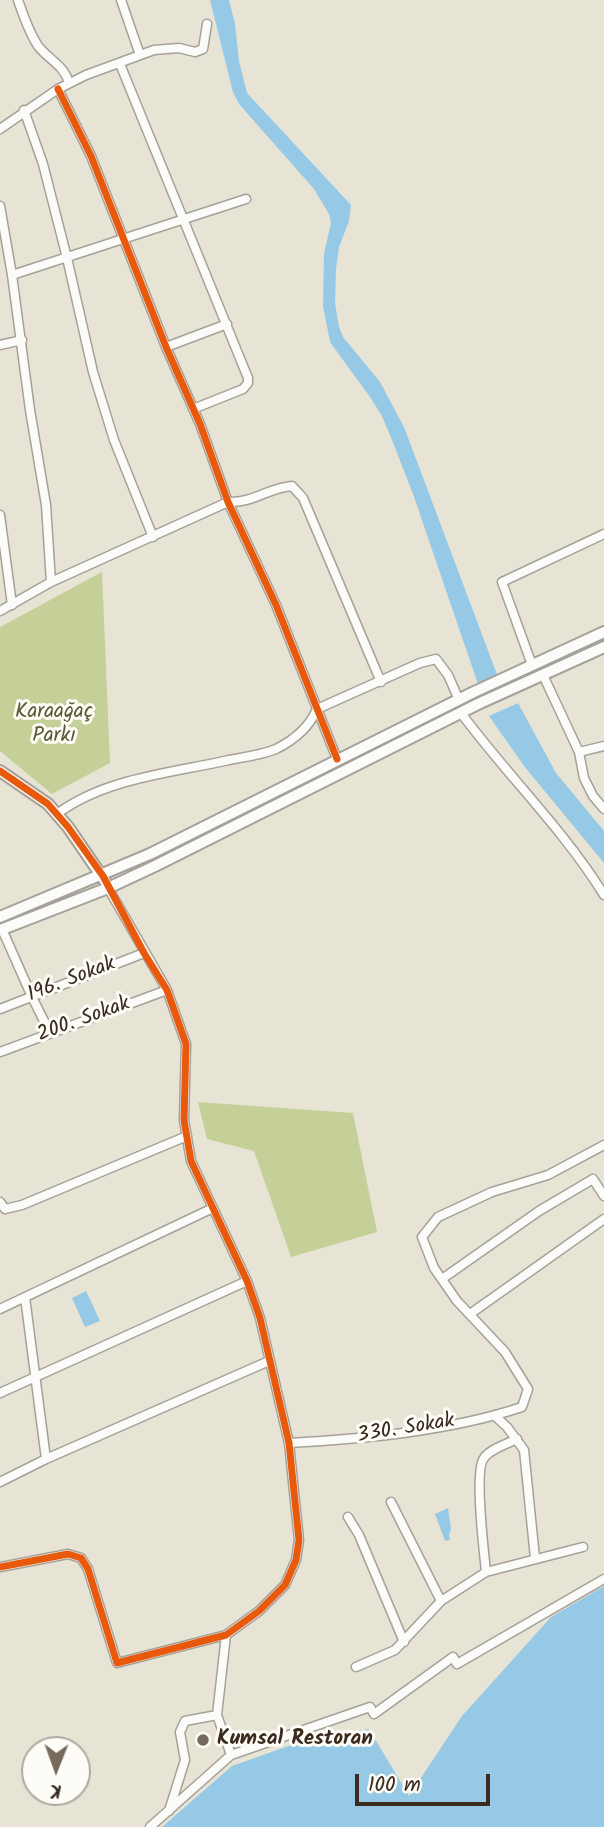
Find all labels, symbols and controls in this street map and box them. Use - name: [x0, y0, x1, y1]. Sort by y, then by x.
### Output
- park label: Karaağaç Parkı: [15, 700, 93, 750]
- street label: 196. Sokak: [24, 953, 120, 1009]
- street label: 200. Sokak: [34, 993, 134, 1049]
- street label: 330. Sokak: [356, 1410, 456, 1450]
- place label: Kumsal Restoran: [217, 1727, 373, 1753]
- marker: Kumsal Restoran: [195, 1732, 211, 1748]
- north arrow: [21, 1736, 91, 1806]
- scale bar: [359, 1760, 494, 1804]
- text: 100 m: [368, 1769, 421, 1802]
- text: K: [50, 1775, 62, 1805]

